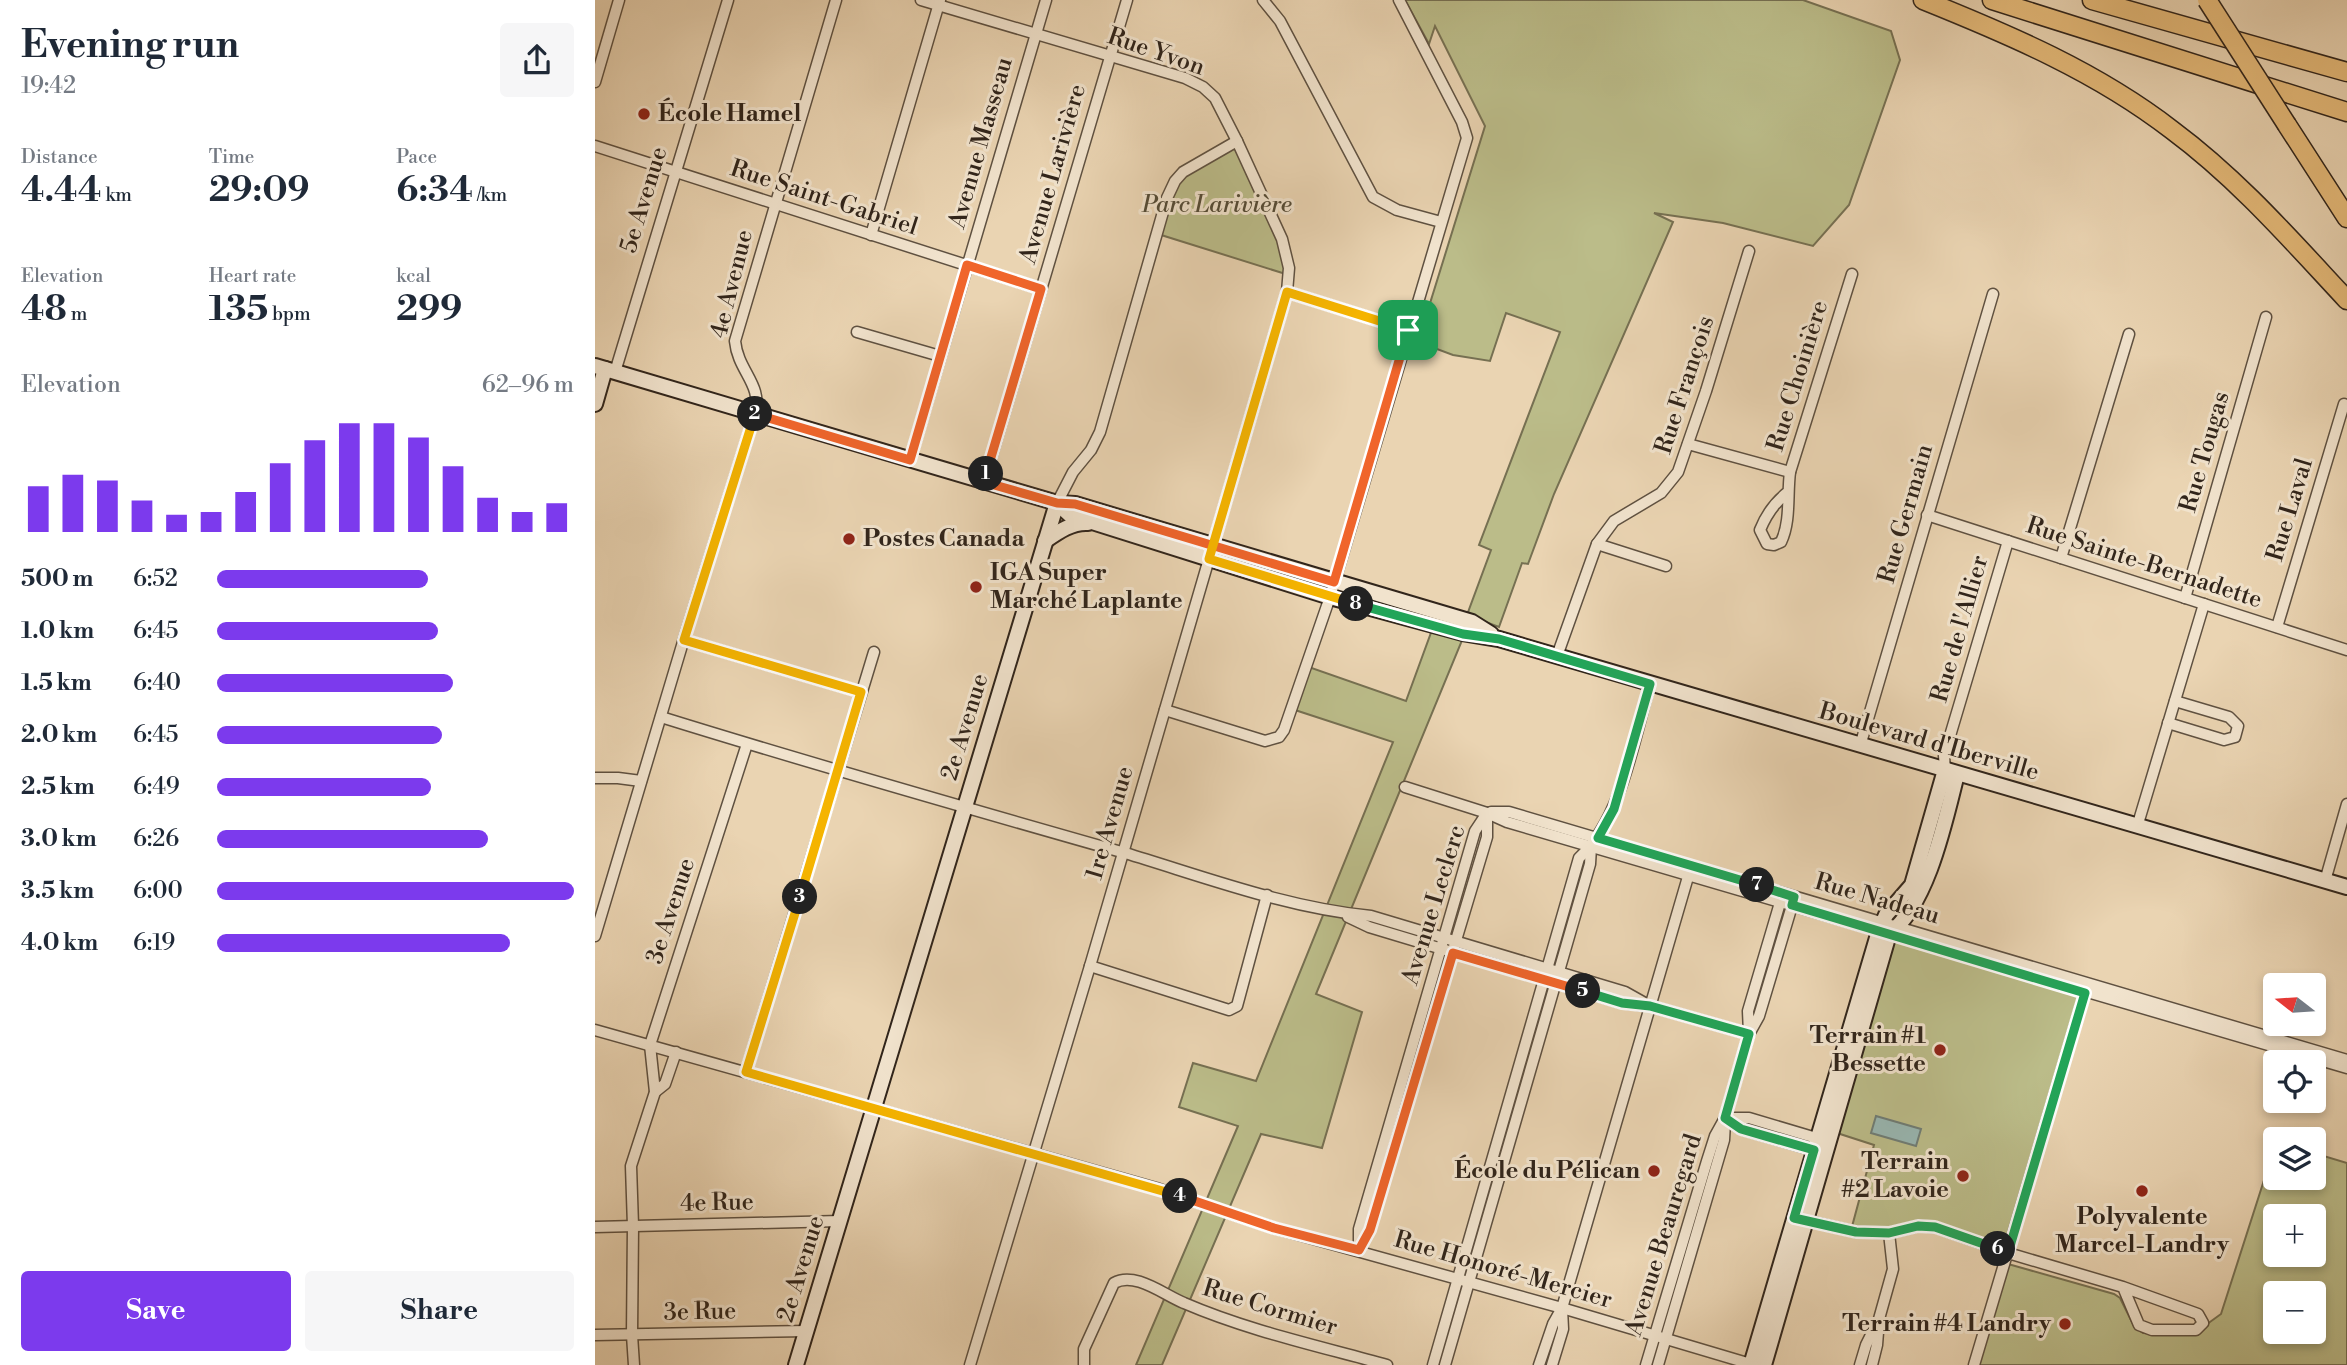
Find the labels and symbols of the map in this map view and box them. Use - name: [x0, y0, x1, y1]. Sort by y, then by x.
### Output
- street label: Rue Yvon: [1103, 21, 1209, 83]
- street label: Avenue Masseau: [942, 54, 1020, 233]
- street label: Avenue Larivière: [1013, 81, 1093, 268]
- place label: École Hamel: [658, 97, 801, 129]
- marker: École Hamel: [636, 106, 652, 122]
- street label: 5e Avenue: [614, 143, 674, 257]
- street label: Rue Saint-Gabriel: [726, 154, 922, 242]
- park label: Parc Larivière: [1141, 190, 1292, 220]
- street label: 4e Avenue: [704, 227, 760, 341]
- street label: Rue Choinière: [1761, 297, 1835, 455]
- pin: [1378, 300, 1438, 360]
- street label: Rue François: [1649, 312, 1721, 458]
- street label: Rue Tougas: [2173, 388, 2237, 516]
- pin: 2: [737, 396, 773, 432]
- street label: Rue Germain: [1872, 441, 1940, 587]
- street label: Rue Laval: [2260, 455, 2320, 565]
- pin: 1: [969, 456, 1003, 491]
- street label: Rue Sainte-Bernadette: [2022, 511, 2266, 615]
- place label: Postes Canada: [863, 524, 1026, 554]
- marker: Postes Canada: [841, 531, 857, 547]
- street label: Rue de l'Allier: [1925, 552, 1995, 706]
- place label: IGA Super Marché Laplante: [990, 558, 1183, 616]
- marker: IGA Super Marché Laplante: [968, 579, 984, 595]
- pin: 8: [1339, 586, 1373, 622]
- street label: 2e Avenue: [935, 670, 995, 784]
- street label: Boulevard d'Iberville: [1815, 696, 2042, 788]
- street label: 1re Avenue: [1079, 763, 1141, 883]
- street label: Avenue Leclerc: [1395, 822, 1473, 989]
- street label: 3e Avenue: [640, 854, 702, 968]
- street label: Rue Nadeau: [1811, 867, 1943, 931]
- pin: 7: [1739, 868, 1775, 903]
- pin: 3: [783, 880, 817, 914]
- north arrow: [2263, 973, 2326, 1036]
- pin: 5: [1565, 974, 1601, 1009]
- place label: Terrain #1 Bessette: [1810, 1021, 1926, 1079]
- marker: Terrain #1 Bessette: [1932, 1042, 1948, 1058]
- street label: Avenue Beauregard: [1619, 1130, 1709, 1341]
- place label: Terrain #2 Lavoie: [1842, 1147, 1949, 1205]
- place label: École du Pélican: [1454, 1154, 1640, 1186]
- marker: École du Pélican: [1646, 1163, 1662, 1179]
- marker: Terrain #2 Lavoie: [1955, 1168, 1971, 1184]
- pin: 4: [1163, 1178, 1197, 1214]
- marker: Polyvalente Marcel-Landry: [2134, 1183, 2150, 1199]
- street label: 4e Rue: [680, 1187, 754, 1219]
- place label: Polyvalente Marcel-Landry: [2055, 1202, 2230, 1260]
- street label: 2e Avenue: [771, 1212, 831, 1326]
- street label: Rue Honoré-Mercier: [1390, 1224, 1616, 1316]
- pin: 6: [1981, 1232, 2015, 1266]
- street label: Rue Cormier: [1199, 1273, 1341, 1343]
- street label: 3e Rue: [663, 1296, 737, 1328]
- place label: Terrain #4 Landry: [1842, 1309, 2052, 1339]
- marker: Terrain #4 Landry: [2057, 1316, 2073, 1332]

